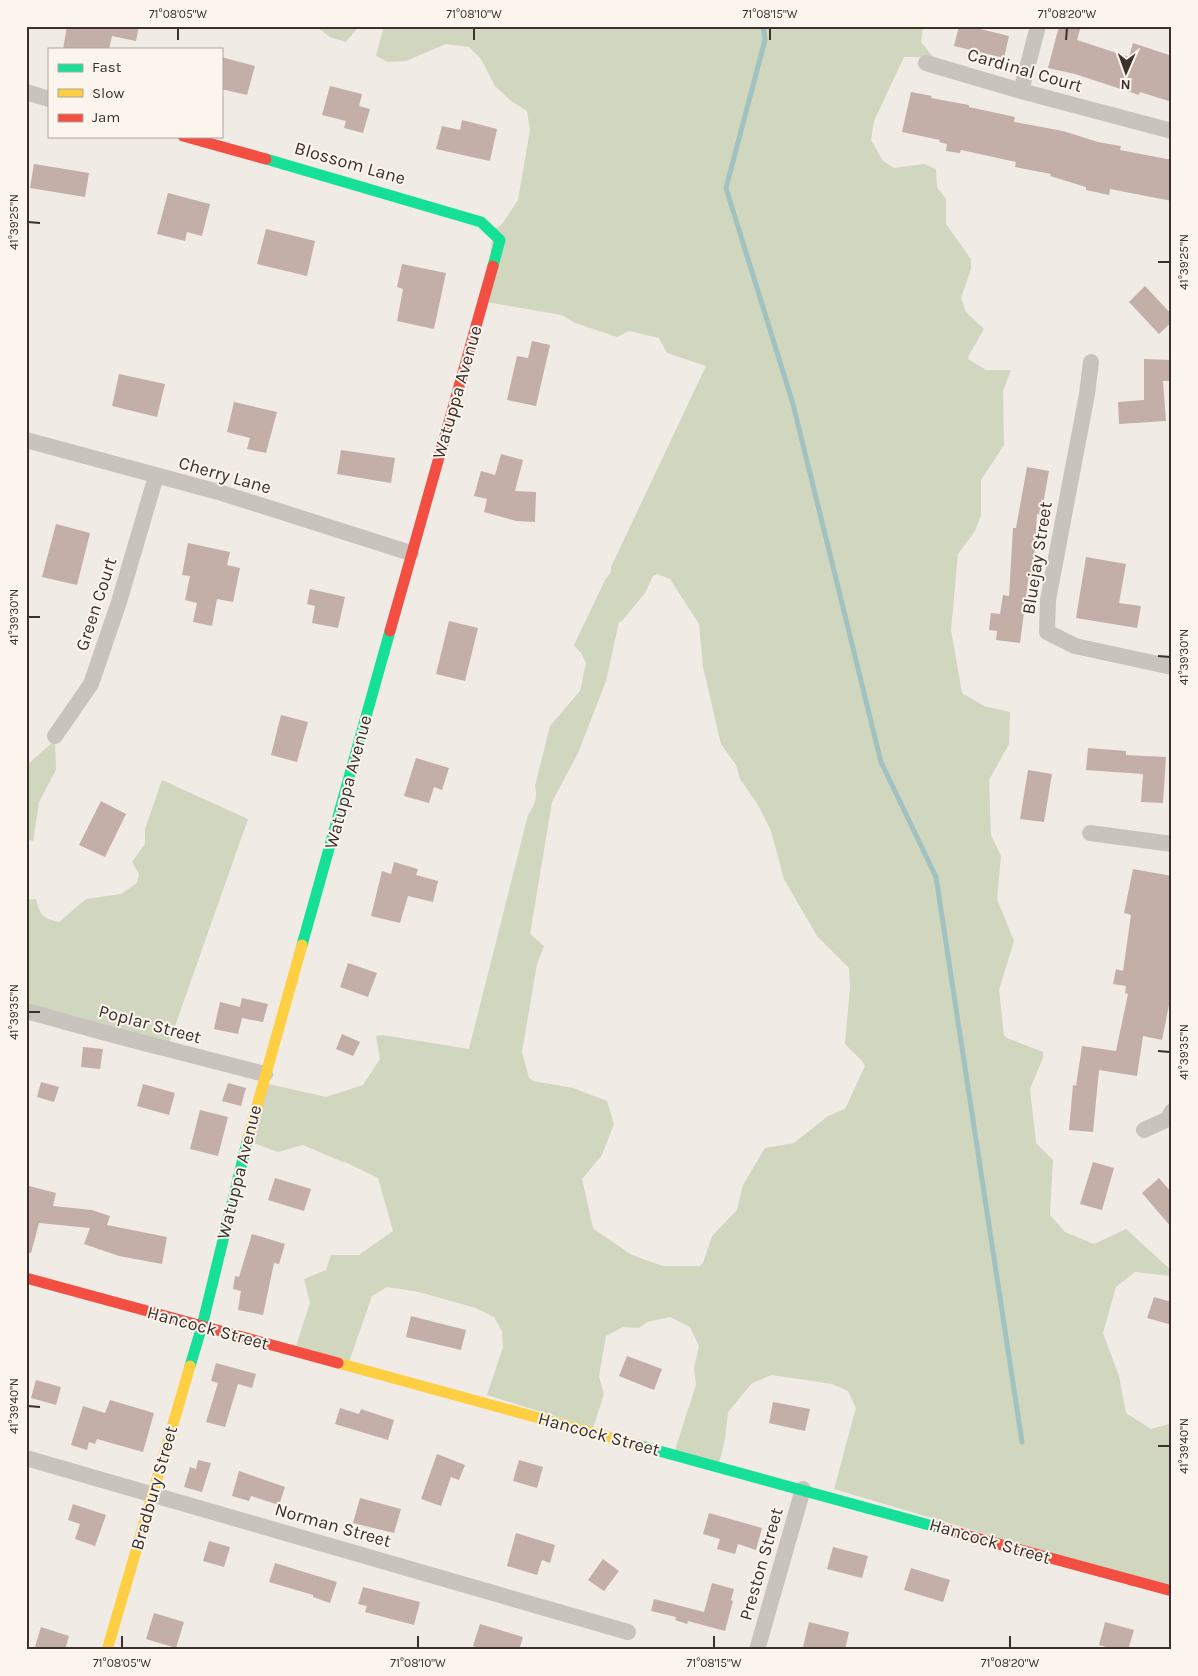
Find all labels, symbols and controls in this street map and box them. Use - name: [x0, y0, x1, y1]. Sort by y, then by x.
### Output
- text: 71°08'05"W: [149, 7, 207, 21]
- text: 71°08'10"W: [446, 7, 502, 21]
- text: 71°08'15"W: [743, 7, 798, 21]
- text: 71°08'20"W: [1038, 7, 1096, 21]
- street label: Cardinal Court: [965, 43, 1085, 97]
- legend: [48, 48, 222, 138]
- north arrow: [1100, 48, 1150, 98]
- text: Fast: [92, 58, 122, 76]
- text: N: [1120, 76, 1131, 93]
- text: Slow: [92, 84, 124, 102]
- text: Jam: [92, 108, 120, 126]
- street label: Blossom Lane: [292, 137, 408, 189]
- text: 41°39'25"N: [7, 194, 21, 250]
- text: 41°39'25"N: [1177, 234, 1191, 290]
- street label: Watuppa Avenue: [427, 323, 487, 461]
- street label: Cherry Lane: [176, 451, 274, 499]
- street label: Bluejay Street: [1017, 500, 1057, 616]
- street label: Green Court: [71, 554, 121, 653]
- text: 41°39'30"N: [7, 589, 21, 645]
- text: 41°39'30"N: [1177, 629, 1191, 685]
- street label: Watuppa Avenue: [320, 713, 376, 851]
- text: 41°39'35"N: [7, 984, 21, 1040]
- street label: Poplar Street: [96, 1000, 204, 1048]
- text: 41°39'35"N: [1177, 1024, 1191, 1080]
- street label: Watuppa Avenue: [212, 1103, 266, 1241]
- street label: Hancock Street: [145, 1301, 271, 1355]
- text: 41°39'40"N: [7, 1378, 21, 1434]
- street label: Hancock Street: [536, 1407, 662, 1461]
- text: 41°39'40"N: [1177, 1418, 1191, 1474]
- street label: Bradbury Street: [126, 1423, 182, 1553]
- street label: Norman Street: [272, 1498, 394, 1552]
- street label: Preston Street: [734, 1505, 788, 1623]
- street label: Hancock Street: [927, 1513, 1053, 1569]
- text: 71°08'05"W: [93, 1656, 151, 1670]
- text: 71°08'10"W: [390, 1656, 446, 1670]
- text: 71°08'15"W: [687, 1656, 742, 1670]
- text: 71°08'20"W: [981, 1656, 1039, 1670]

